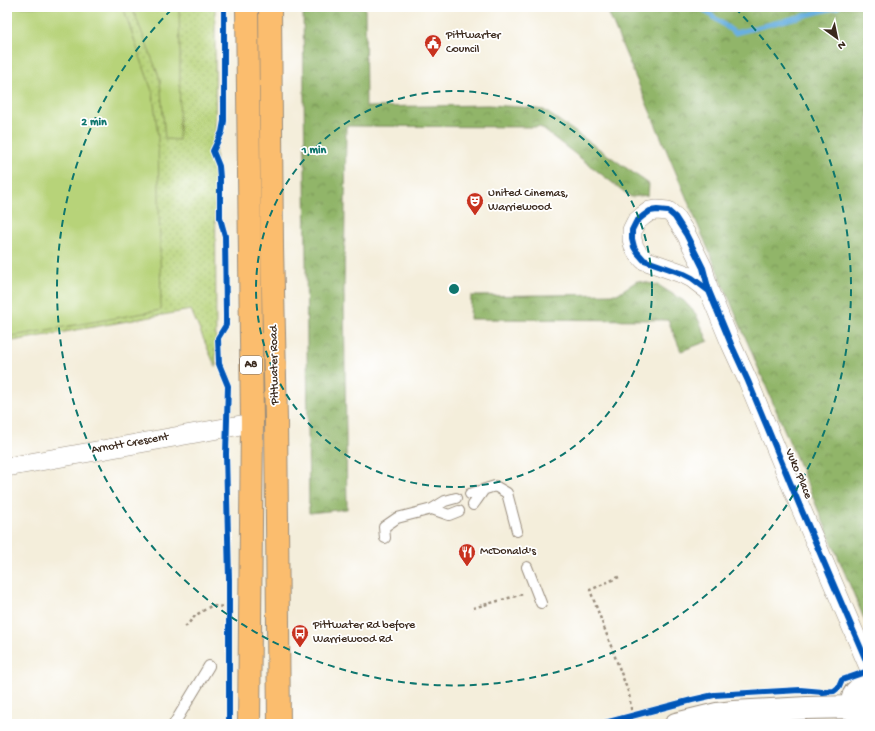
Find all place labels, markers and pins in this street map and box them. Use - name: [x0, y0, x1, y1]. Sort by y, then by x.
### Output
- place label: Pittwarter Council: [445, 29, 502, 57]
- public building icon: Pittwarter Council: [423, 33, 443, 58]
- place label: United Cinemas, Warriewood: [488, 187, 569, 215]
- theatre icon: United Cinemas, Warriewood: [465, 191, 485, 216]
- centre of rings: [447, 282, 461, 296]
- restaurant icon: McDonald's: [457, 542, 477, 567]
- place label: McDonald's: [480, 545, 537, 559]
- place label: Pittwater Rd before Warriewood Rd: [312, 619, 416, 647]
- bus stop icon: Pittwater Rd before Warriewood Rd: [290, 623, 310, 648]

